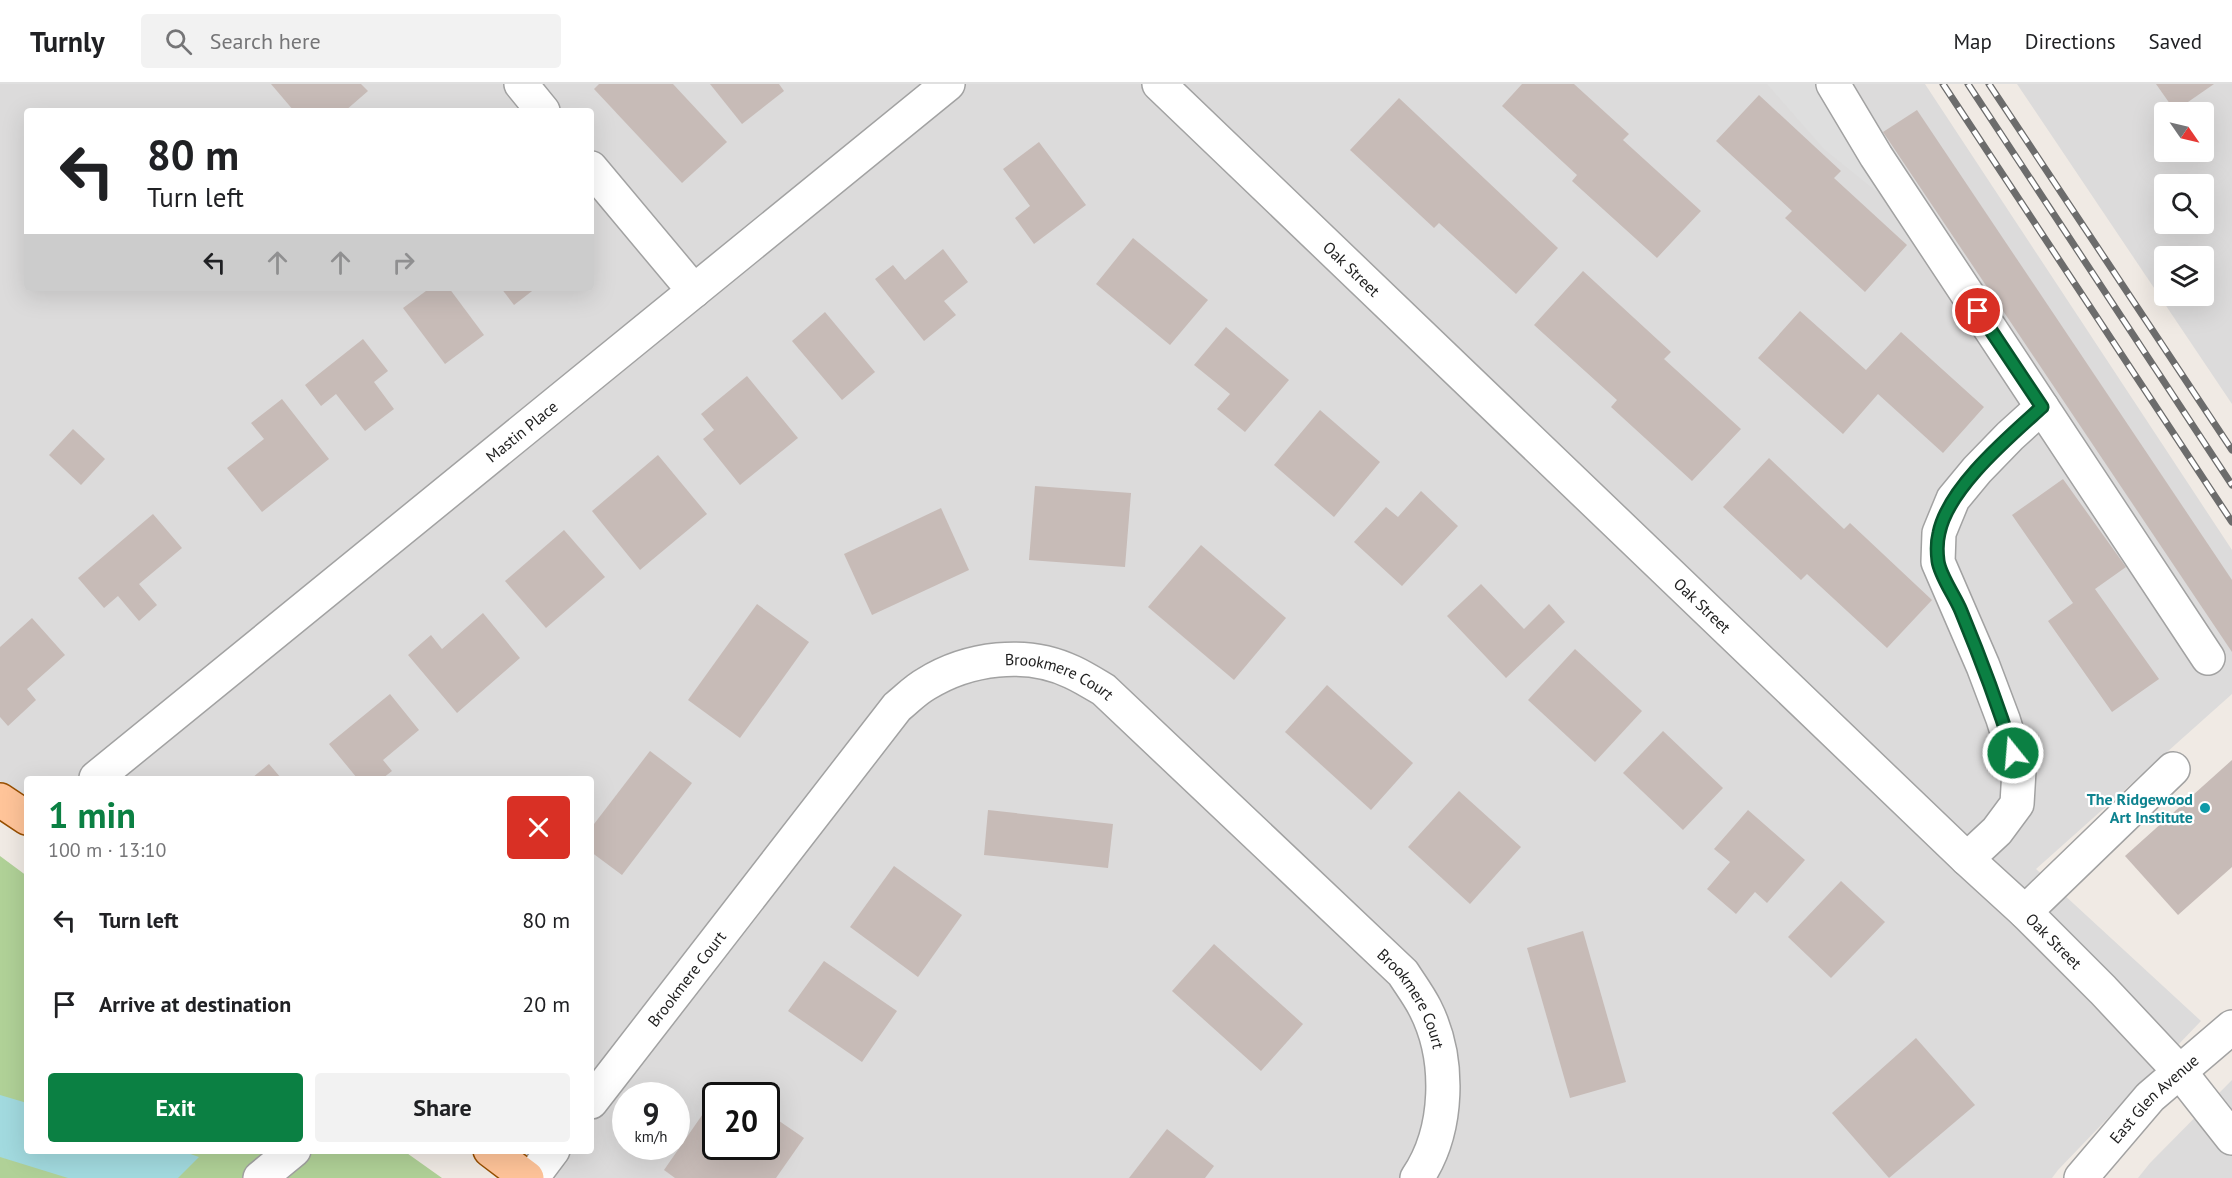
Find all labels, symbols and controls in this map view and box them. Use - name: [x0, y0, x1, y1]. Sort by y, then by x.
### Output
- search box: [141, 14, 561, 68]
- text: Turnly: [30, 23, 105, 60]
- icon: search: [162, 25, 195, 58]
- text: Search here: [210, 27, 321, 55]
- text: Map: [1953, 28, 1992, 55]
- text: Directions: [2025, 28, 2116, 55]
- text: Saved: [2149, 28, 2202, 55]
- north arrow: [2154, 102, 2214, 162]
- map controls: [2154, 102, 2214, 306]
- text: 80 m: [147, 127, 239, 182]
- icon: left: [48, 132, 126, 210]
- button: search: [2154, 174, 2214, 234]
- text: Turn left: [147, 180, 244, 214]
- street label: Oak Street: [1319, 237, 1385, 301]
- icon: left: [198, 246, 231, 279]
- icon: ahead: [261, 246, 294, 279]
- icon: ahead: [324, 246, 357, 279]
- icon: right: [387, 246, 420, 279]
- button: layers: [2154, 246, 2214, 306]
- pin: [1952, 285, 2003, 336]
- icon: arrive: [1961, 294, 1994, 327]
- street label: Mastin Place: [482, 396, 562, 466]
- street label: Oak Street: [1670, 573, 1735, 638]
- street label: Brookmere Court: [1005, 649, 1119, 705]
- position arrow: [1981, 721, 2045, 785]
- place label: The Ridgewood Art Institute: [2087, 789, 2193, 827]
- text: 1 min: [48, 791, 136, 838]
- button: close: [507, 796, 570, 859]
- marker: The Ridgewood Art Institute: [2198, 801, 2212, 815]
- text: 100 m · 13:10: [48, 837, 166, 863]
- icon: left: [48, 904, 81, 937]
- text: Turn left: [99, 906, 179, 934]
- text: 80 m: [522, 906, 570, 934]
- street label: Oak Street: [2022, 909, 2087, 974]
- street label: Brookmere Court: [643, 926, 730, 1031]
- street label: Brookmere Court: [1373, 944, 1449, 1051]
- icon: arrive: [48, 988, 81, 1021]
- text: Arrive at destination: [99, 990, 291, 1018]
- text: 20 m: [522, 990, 570, 1018]
- street label: East Glen Avenue: [2105, 1050, 2203, 1147]
- button: Exit: [48, 1073, 303, 1142]
- button: Share: [315, 1073, 570, 1142]
- speed limit sign: 20: [702, 1082, 780, 1160]
- text: 9: [642, 1094, 660, 1133]
- text: km/h: [635, 1127, 667, 1146]

